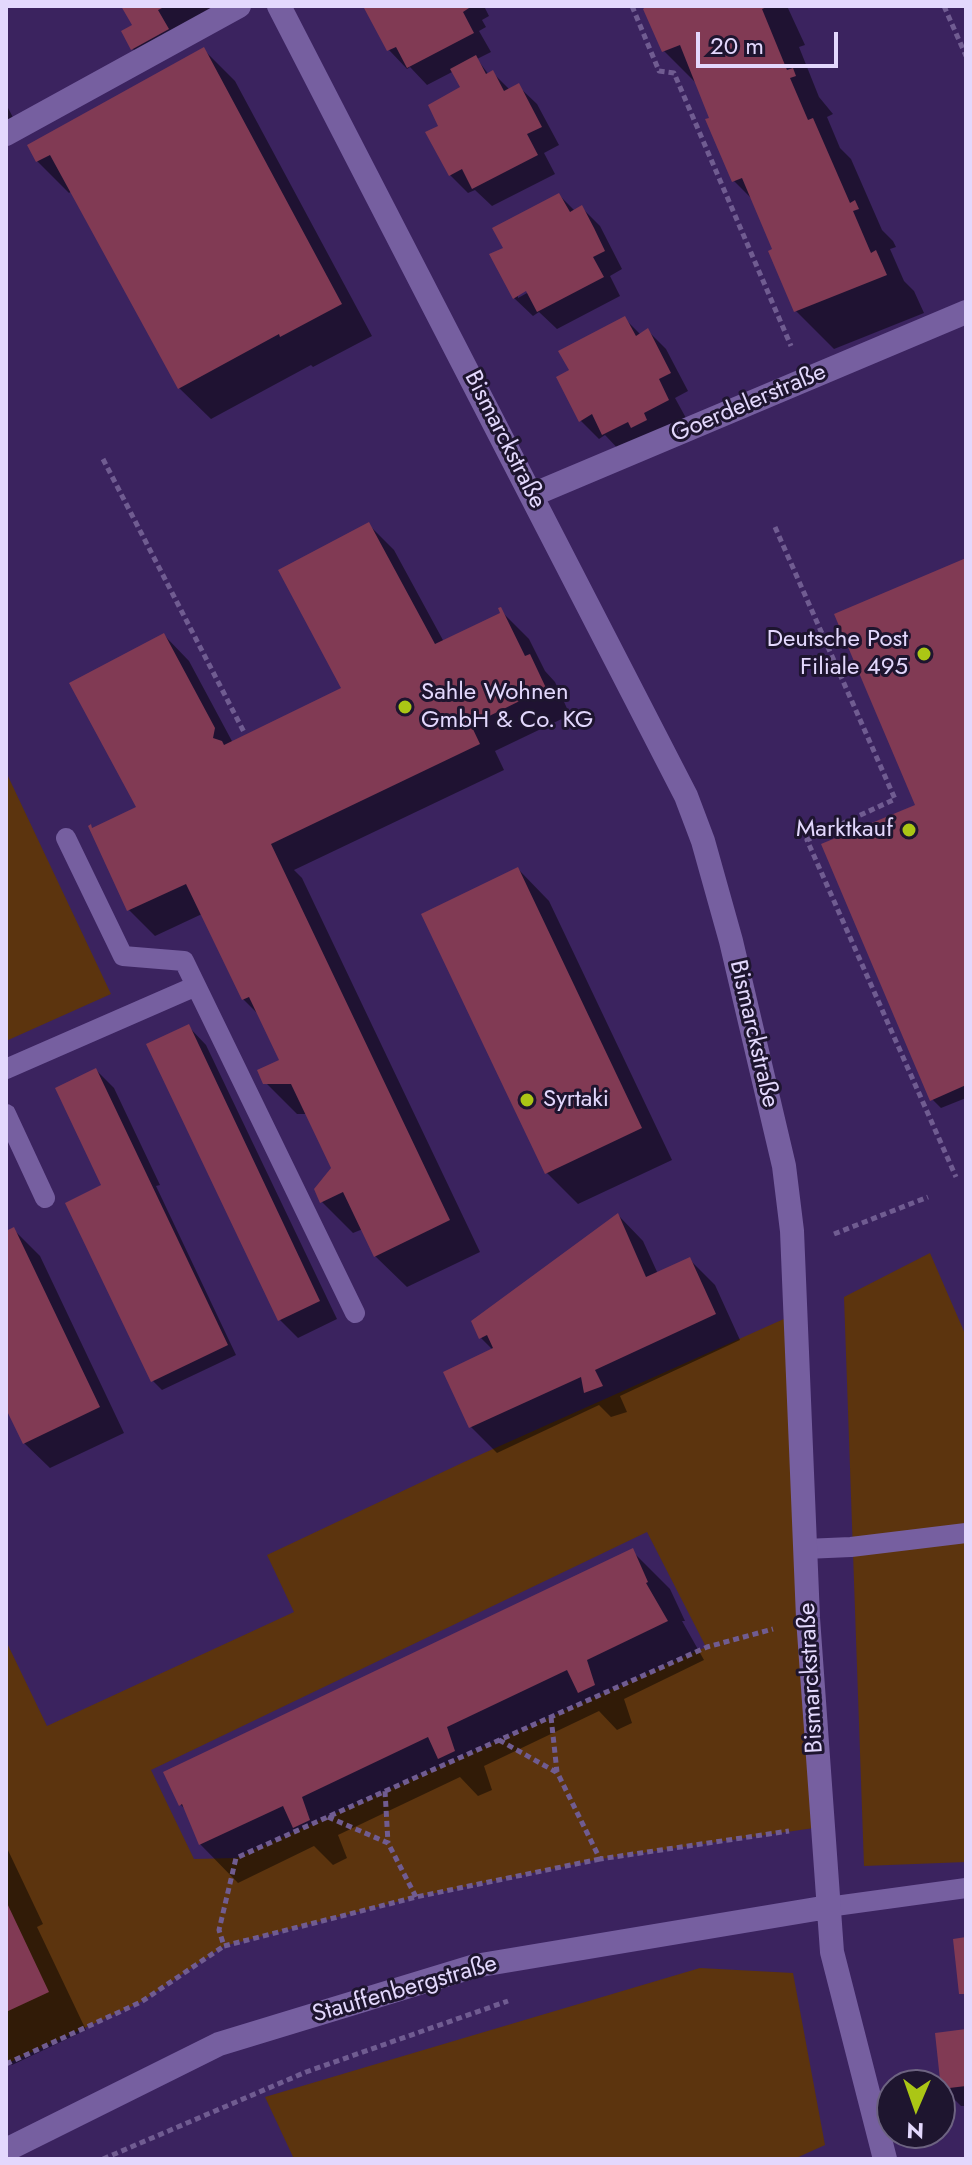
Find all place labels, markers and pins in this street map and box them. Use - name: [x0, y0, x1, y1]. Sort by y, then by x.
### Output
- place label: Deutsche Post Filiale 495: [767, 626, 908, 682]
- marker: Deutsche Post Filiale 495: [915, 645, 933, 663]
- place label: Sahle Wohnen GmbH & Co. KG: [421, 679, 593, 735]
- marker: Sahle Wohnen GmbH & Co. KG: [396, 698, 414, 716]
- place label: Marktkauf: [796, 816, 893, 844]
- marker: Marktkauf: [900, 821, 918, 839]
- place label: Syrtaki: [543, 1086, 609, 1114]
- marker: Syrtaki: [518, 1091, 536, 1109]

